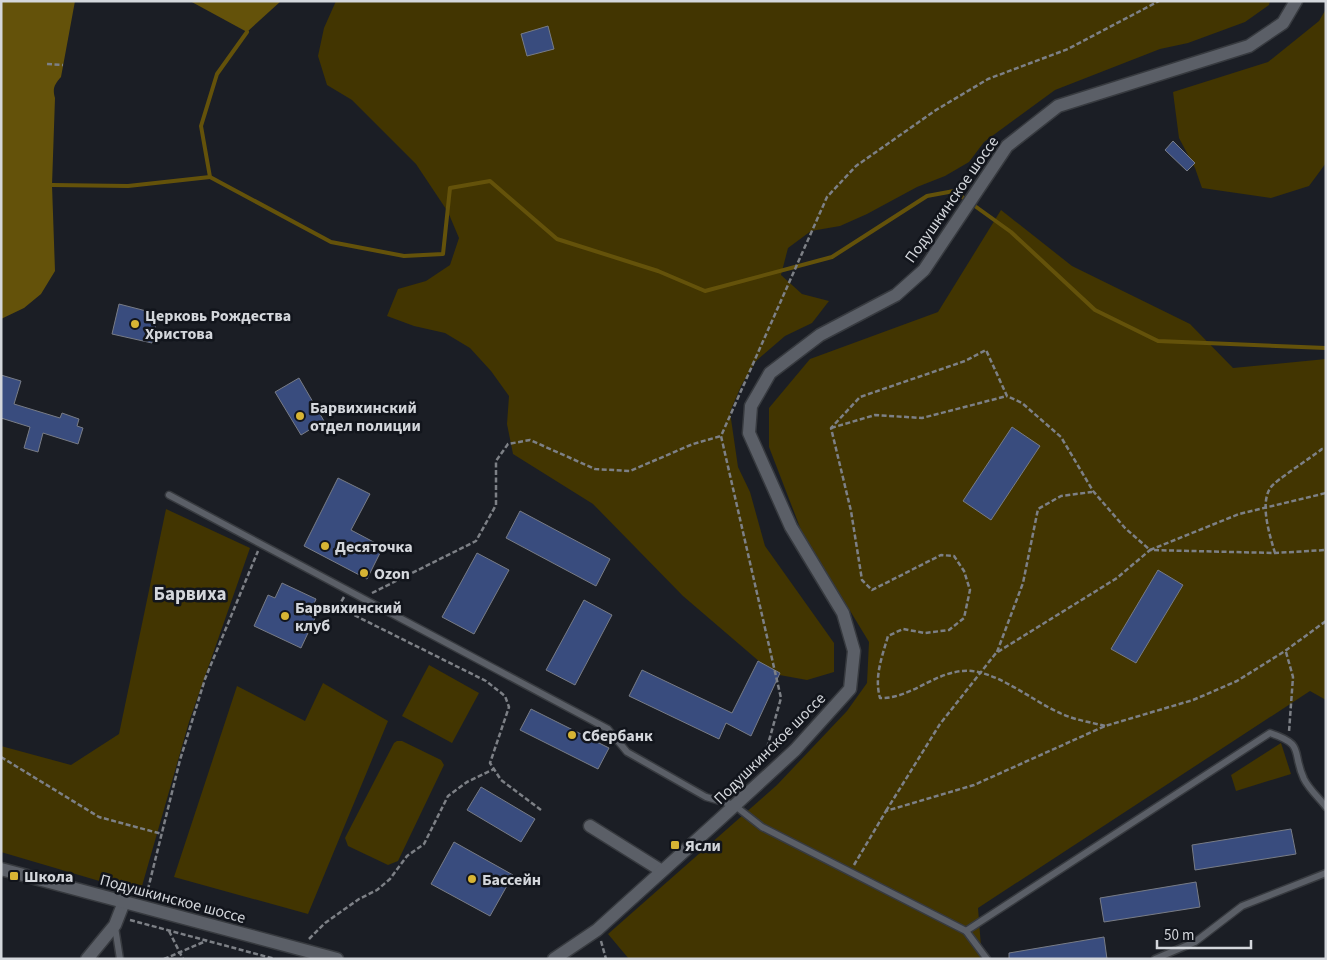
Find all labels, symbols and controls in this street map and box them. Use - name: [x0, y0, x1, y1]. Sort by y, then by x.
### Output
- street label: Подушкинское шоссе: [900, 132, 1004, 267]
- place label: Церковь Рождества Христова: [145, 305, 291, 345]
- marker: Церковь Рождества Христова: [129, 318, 141, 330]
- place label: Барвихинский отдел полиции: [310, 397, 421, 437]
- marker: Барвихинский отдел полиции: [294, 410, 306, 422]
- place label: Десяточка: [335, 536, 413, 558]
- marker: Десяточка: [319, 540, 331, 552]
- place label: Ozon: [374, 563, 410, 585]
- marker: Ozon: [358, 567, 370, 579]
- district label: Барвиха: [154, 581, 227, 608]
- place label: Барвихинский клуб: [295, 597, 402, 637]
- marker: Барвихинский клуб: [279, 610, 291, 622]
- street label: Подушкинское шоссе: [709, 688, 831, 810]
- place label: Сбербанк: [582, 725, 653, 747]
- marker: Сбербанк: [566, 729, 578, 741]
- place label: Ясли: [685, 835, 721, 857]
- marker: Ясли: [669, 839, 681, 851]
- place label: Школа: [24, 866, 73, 888]
- street label: Подушкинское шоссе: [97, 869, 248, 929]
- place label: Бассейн: [482, 869, 541, 891]
- marker: Школа: [8, 870, 20, 882]
- marker: Бассейн: [466, 873, 478, 885]
- scale bar: [1157, 918, 1251, 950]
- text: 50 m: [1164, 925, 1194, 946]

